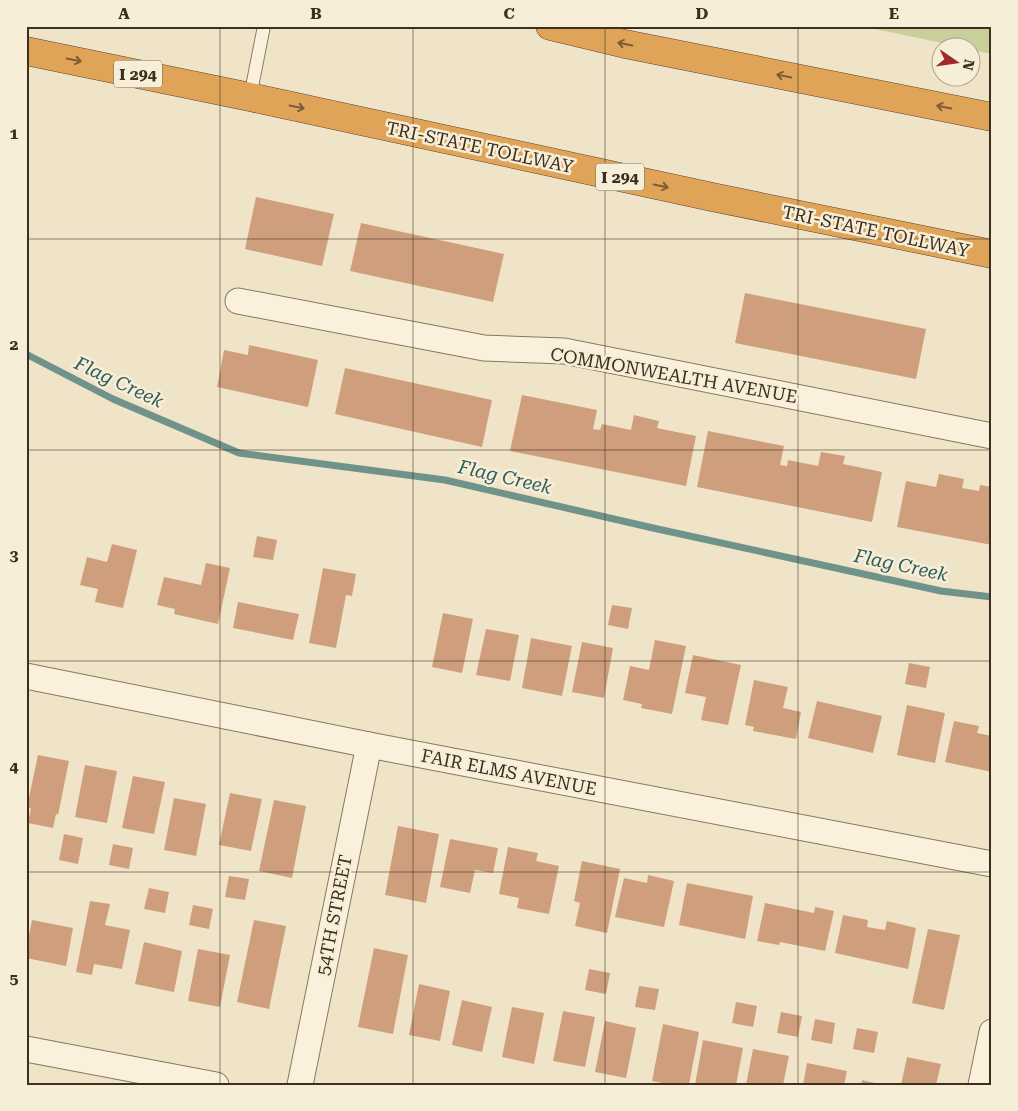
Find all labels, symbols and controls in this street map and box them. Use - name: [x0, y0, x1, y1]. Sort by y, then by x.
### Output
- text: A: [118, 4, 130, 23]
- text: B: [310, 4, 322, 23]
- text: C: [503, 4, 515, 23]
- text: D: [696, 4, 709, 23]
- text: E: [889, 4, 899, 23]
- north arrow: [930, 38, 980, 88]
- one-way arrow: [618, 39, 634, 48]
- one-way arrow: [66, 56, 82, 66]
- text: N: [960, 58, 978, 72]
- road number: I 294: [114, 61, 162, 88]
- one-way arrow: [777, 70, 793, 80]
- one-way arrow: [936, 102, 952, 111]
- one-way arrow: [289, 103, 305, 112]
- street label: TRI-STATE TOLLWAY: [384, 117, 576, 177]
- text: 1: [10, 124, 19, 143]
- road number: I 294: [596, 163, 644, 190]
- one-way arrow: [653, 182, 669, 191]
- street label: TRI-STATE TOLLWAY: [780, 201, 972, 261]
- text: 2: [10, 335, 19, 354]
- street label: COMMONWEALTH AVENUE: [549, 343, 799, 407]
- water label: Flag Creek: [70, 351, 168, 413]
- water label: Flag Creek: [455, 455, 555, 499]
- water label: Flag Creek: [851, 544, 951, 586]
- text: 3: [10, 546, 19, 565]
- street label: FAIR ELMS AVENUE: [420, 745, 598, 799]
- text: 4: [10, 757, 19, 776]
- street label: 54TH STREET: [312, 853, 356, 977]
- text: 5: [10, 969, 19, 988]

